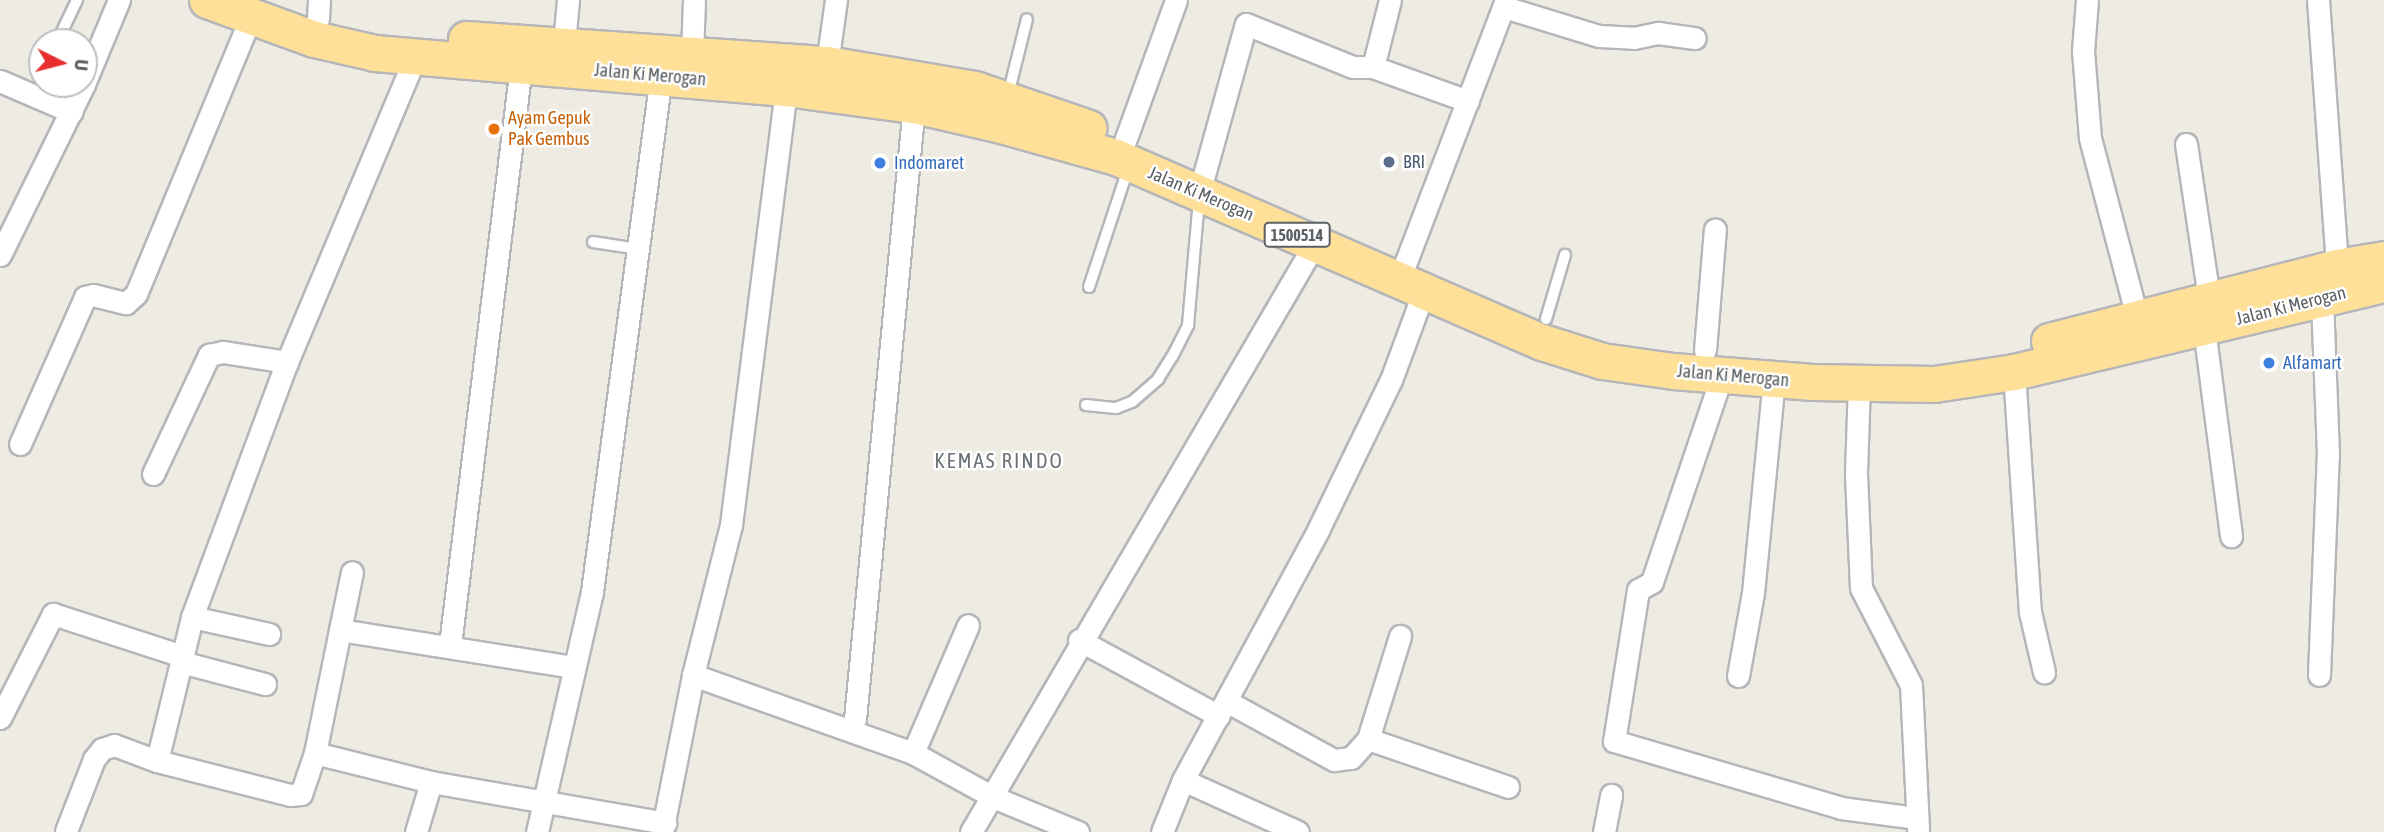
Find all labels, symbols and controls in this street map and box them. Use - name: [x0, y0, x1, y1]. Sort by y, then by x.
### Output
- north arrow: [28, 28, 98, 98]
- text: U: [70, 58, 93, 72]
- street label: Jalan Ki Merogan: [593, 59, 707, 91]
- place label: Ayam Gepuk Pak Gembus: [508, 108, 591, 150]
- marker: Ayam Gepuk Pak Gembus: [486, 121, 502, 137]
- place label: BRI: [1403, 151, 1425, 173]
- place label: Indomaret: [894, 152, 964, 174]
- marker: BRI: [1381, 154, 1397, 170]
- marker: Indomaret: [872, 155, 888, 171]
- street label: Jalan Ki Merogan: [1145, 162, 1257, 226]
- road number: 1500514: [1262, 222, 1332, 247]
- street label: Jalan Ki Merogan: [2234, 282, 2348, 330]
- place label: Alfamart: [2283, 352, 2342, 374]
- marker: Alfamart: [2261, 355, 2277, 371]
- street label: Jalan Ki Merogan: [1676, 360, 1790, 392]
- district label: KEMAS RINDO: [936, 447, 1062, 473]

